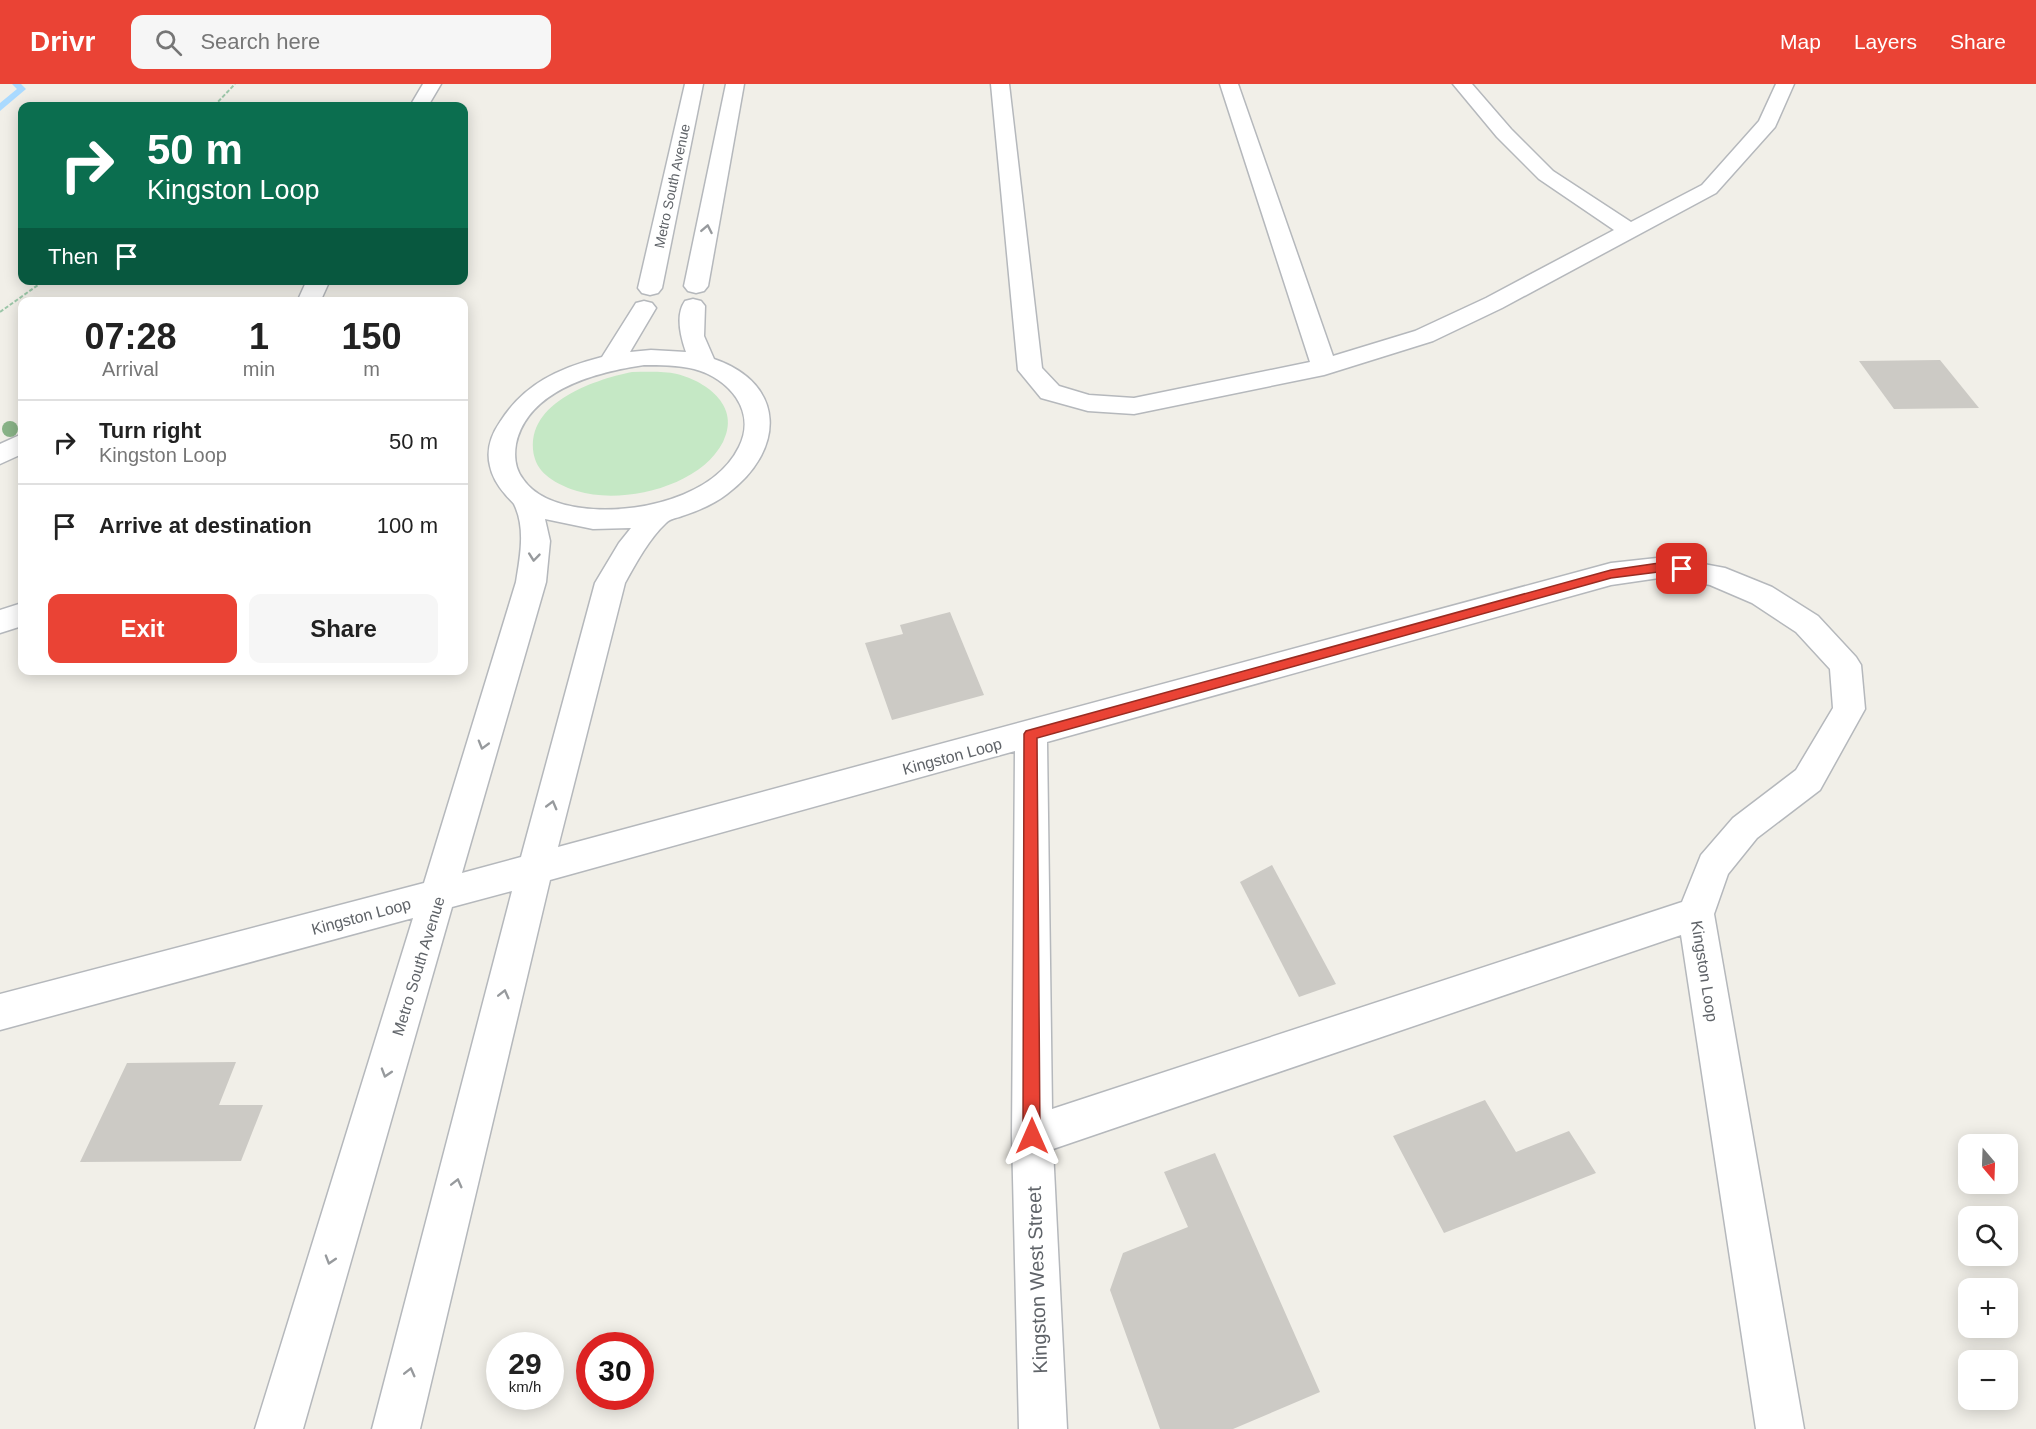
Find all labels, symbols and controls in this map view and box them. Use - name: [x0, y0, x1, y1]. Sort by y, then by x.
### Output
- search box: [131, 15, 551, 69]
- text: Drivr: [30, 26, 95, 57]
- icon: search: [152, 26, 185, 59]
- text: Search here: [200, 29, 320, 54]
- text: Map: [1780, 30, 1821, 53]
- text: Layers: [1854, 30, 1917, 53]
- text: Share: [1950, 30, 2006, 53]
- street label: Metro South Avenue: [651, 122, 693, 250]
- icon: right: [48, 126, 126, 204]
- text: 50 m: [147, 126, 243, 173]
- text: Kingston Loop: [147, 175, 320, 205]
- one-way arrow: [700, 224, 713, 234]
- icon: arrive: [110, 240, 143, 273]
- text: Then: [48, 244, 98, 269]
- text: 07:28: [84, 316, 176, 357]
- text: 1: [249, 316, 269, 357]
- text: 150: [341, 316, 402, 357]
- text: Arrival: [102, 358, 159, 380]
- text: min: [243, 358, 275, 380]
- text: m: [363, 358, 380, 380]
- text: Turn right: [99, 418, 201, 443]
- icon: right: [48, 426, 81, 459]
- text: 50 m: [389, 429, 438, 454]
- text: Kingston Loop: [99, 444, 227, 466]
- icon: arrive: [48, 510, 81, 543]
- text: Arrive at destination: [99, 513, 312, 538]
- text: 100 m: [377, 513, 438, 538]
- pin: [1656, 543, 1707, 594]
- icon: arrive: [1665, 552, 1698, 585]
- one-way arrow: [528, 553, 541, 562]
- button: Exit: [48, 594, 237, 663]
- button: Share: [249, 594, 438, 663]
- street label: Kingston Loop: [901, 735, 1004, 778]
- one-way arrow: [478, 740, 490, 750]
- one-way arrow: [545, 800, 558, 810]
- street label: Metro South Avenue: [389, 894, 448, 1038]
- street label: Kingston Loop: [310, 895, 413, 938]
- street label: Kingston Loop: [1688, 919, 1721, 1023]
- one-way arrow: [497, 989, 510, 999]
- one-way arrow: [381, 1067, 393, 1078]
- position arrow: [1000, 1104, 1064, 1168]
- north arrow: [1958, 1134, 2018, 1194]
- map controls: [1958, 1134, 2018, 1410]
- one-way arrow: [450, 1178, 463, 1188]
- street label: Kingston West Street: [1023, 1185, 1051, 1374]
- button: search: [1958, 1206, 2018, 1266]
- one-way arrow: [325, 1254, 337, 1265]
- button: +: [1958, 1278, 2018, 1338]
- speed limit sign: 30: [576, 1332, 654, 1410]
- text: 29: [508, 1347, 542, 1380]
- button: −: [1958, 1350, 2018, 1410]
- one-way arrow: [403, 1367, 416, 1377]
- text: km/h: [509, 1378, 541, 1395]

